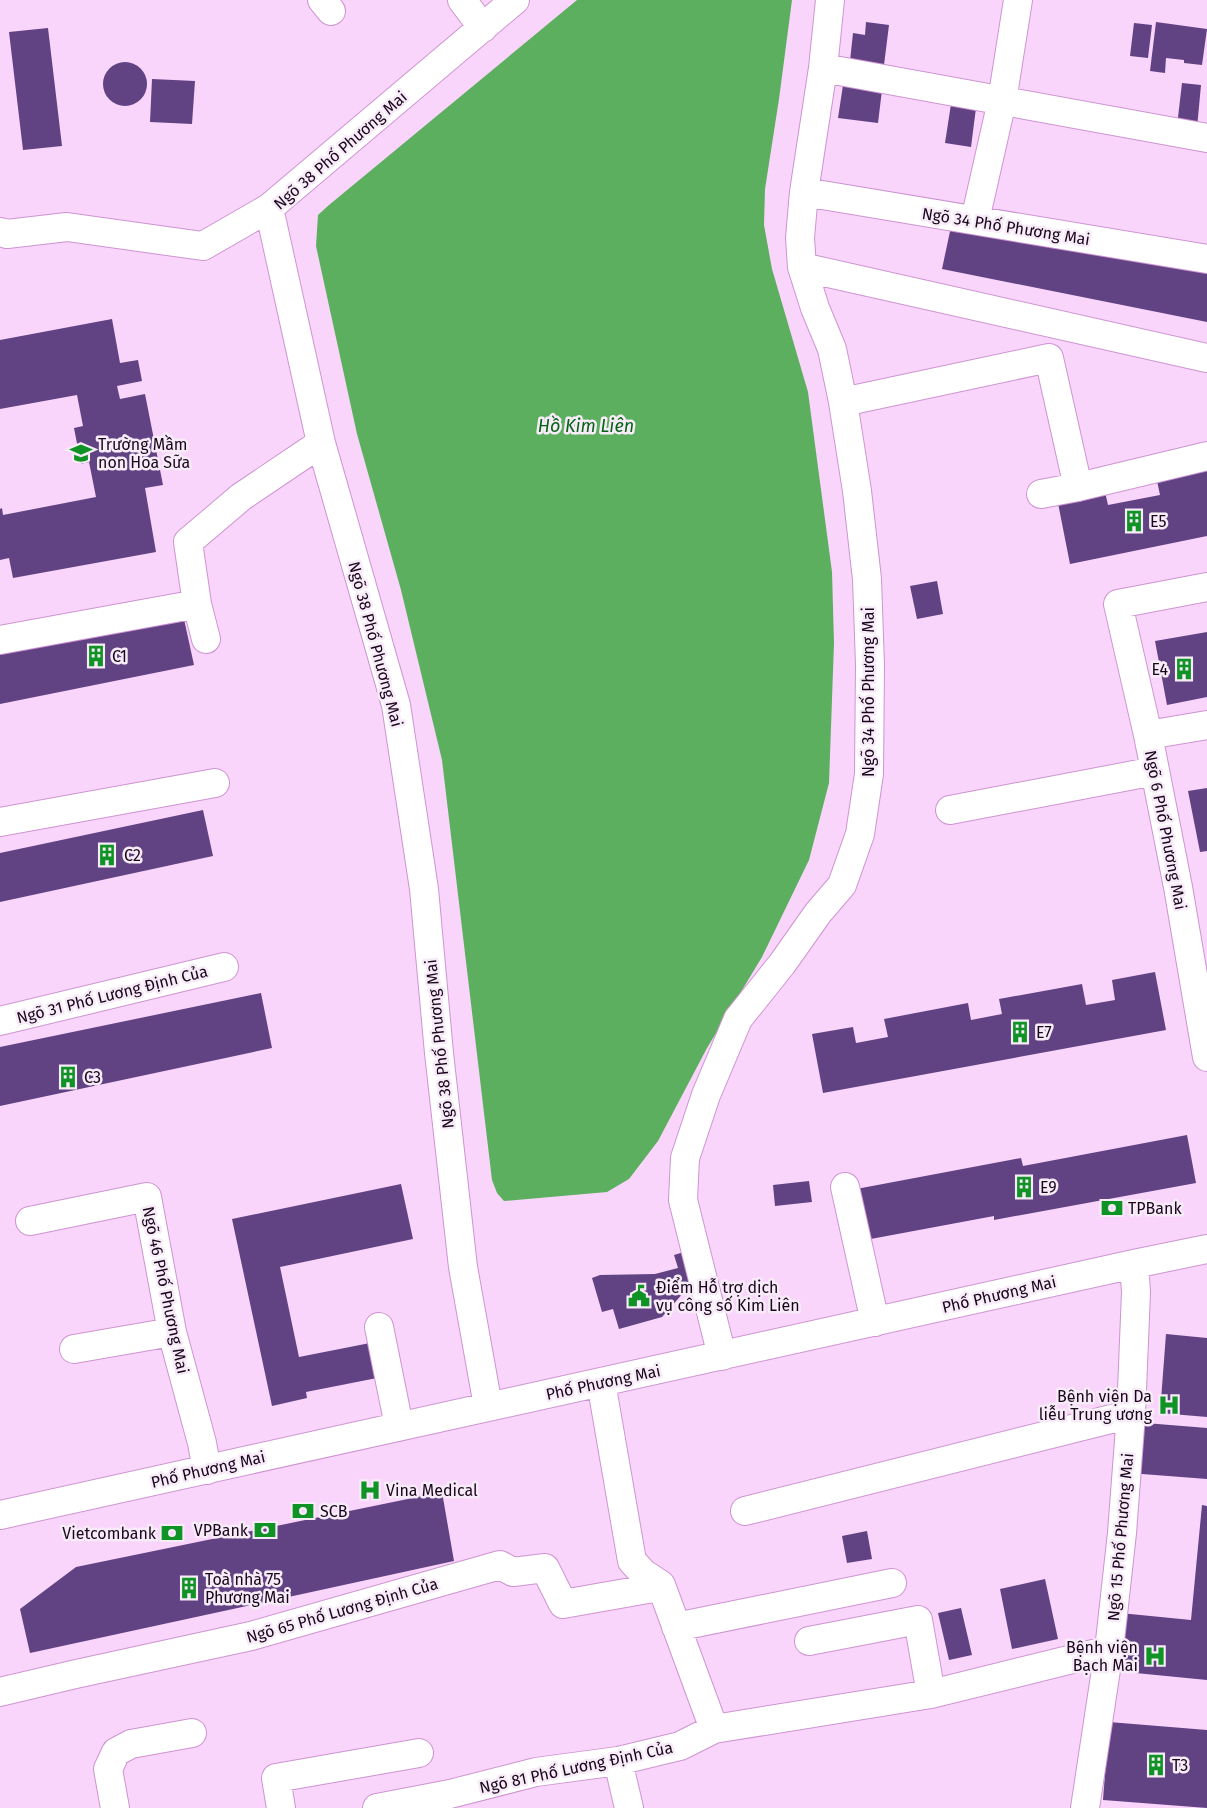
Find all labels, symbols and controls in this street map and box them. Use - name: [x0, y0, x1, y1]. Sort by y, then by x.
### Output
- street label: Ngõ 38 Phố Phương Mai: [269, 87, 411, 213]
- street label: Ngõ 34 Phố Phương Mai: [921, 203, 1091, 249]
- water label: Hồ Kim Liên: [538, 415, 634, 437]
- place label: Trường Mầm non Hoa Sữa: [98, 434, 190, 472]
- school or university icon: Trường Mầm non Hoa Sữa: [68, 440, 94, 466]
- building icon: E5: [1121, 508, 1147, 534]
- place label: E5: [1150, 512, 1167, 531]
- street label: Ngõ 38 Phố Phương Mai: [344, 559, 408, 729]
- street label: Ngõ 34 Phố Phương Mai: [858, 607, 878, 777]
- building icon: C1: [83, 643, 109, 669]
- place label: C1: [112, 647, 127, 666]
- building icon: E4: [1171, 656, 1197, 682]
- place label: E4: [1151, 660, 1168, 679]
- street label: Ngõ 6 Phố Phương Mai: [1141, 749, 1191, 911]
- building icon: C2: [94, 842, 120, 868]
- place label: C2: [124, 846, 141, 865]
- street label: Ngõ 38 Phố Phương Mai: [420, 958, 458, 1130]
- street label: Ngõ 31 Phố Lương Định Của: [14, 961, 210, 1027]
- building icon: E7: [1007, 1019, 1033, 1045]
- place label: E7: [1036, 1023, 1052, 1042]
- building icon: C3: [55, 1064, 81, 1090]
- place label: C3: [84, 1068, 101, 1087]
- building icon: E9: [1011, 1174, 1037, 1200]
- place label: E9: [1040, 1178, 1057, 1197]
- bank icon: TPBank: [1099, 1195, 1125, 1221]
- place label: TPBank: [1128, 1199, 1182, 1218]
- street label: Ngõ 46 Phố Phương Mai: [138, 1205, 194, 1375]
- street label: Phố Phương Mai: [940, 1271, 1058, 1317]
- place label: Điểm Hỗ trợ dịch vụ công số Kim Liên: [656, 1277, 800, 1315]
- public building icon: Điểm Hỗ trợ dịch vụ công số Kim Liên: [626, 1283, 652, 1309]
- street label: Phố Phương Mai: [544, 1360, 662, 1404]
- place label: Bệnh viện Da liễu Trung ương: [1039, 1387, 1153, 1424]
- hospital icon: Bệnh viện Da liễu Trung ương: [1156, 1392, 1182, 1418]
- street label: Phố Phương Mai: [149, 1446, 267, 1492]
- street label: Ngõ 15 Phố Phương Mai: [1103, 1452, 1137, 1622]
- hospital icon: Vina Medical: [357, 1477, 383, 1503]
- place label: Vina Medical: [386, 1481, 478, 1500]
- bank icon: SCB: [290, 1498, 316, 1524]
- place label: SCB: [320, 1502, 348, 1521]
- bank icon: VPBank: [252, 1517, 278, 1543]
- bank icon: Vietcombank: [159, 1520, 185, 1546]
- place label: VPBank: [194, 1521, 249, 1540]
- place label: Vietcombank: [62, 1524, 157, 1543]
- place label: Toà nhà 75 Phương Mai: [205, 1570, 290, 1607]
- street label: Ngõ 65 Phố Lương Định Của: [244, 1573, 440, 1647]
- building icon: Toà nhà 75 Phương Mai: [176, 1575, 202, 1601]
- place label: Bệnh viện Bạch Mai: [1066, 1638, 1138, 1675]
- hospital icon: Bệnh viện Bạch Mai: [1142, 1643, 1168, 1669]
- street label: Ngõ 81 Phố Lương Định Của: [477, 1737, 675, 1797]
- building icon: T3: [1143, 1752, 1169, 1778]
- place label: T3: [1172, 1756, 1188, 1775]

